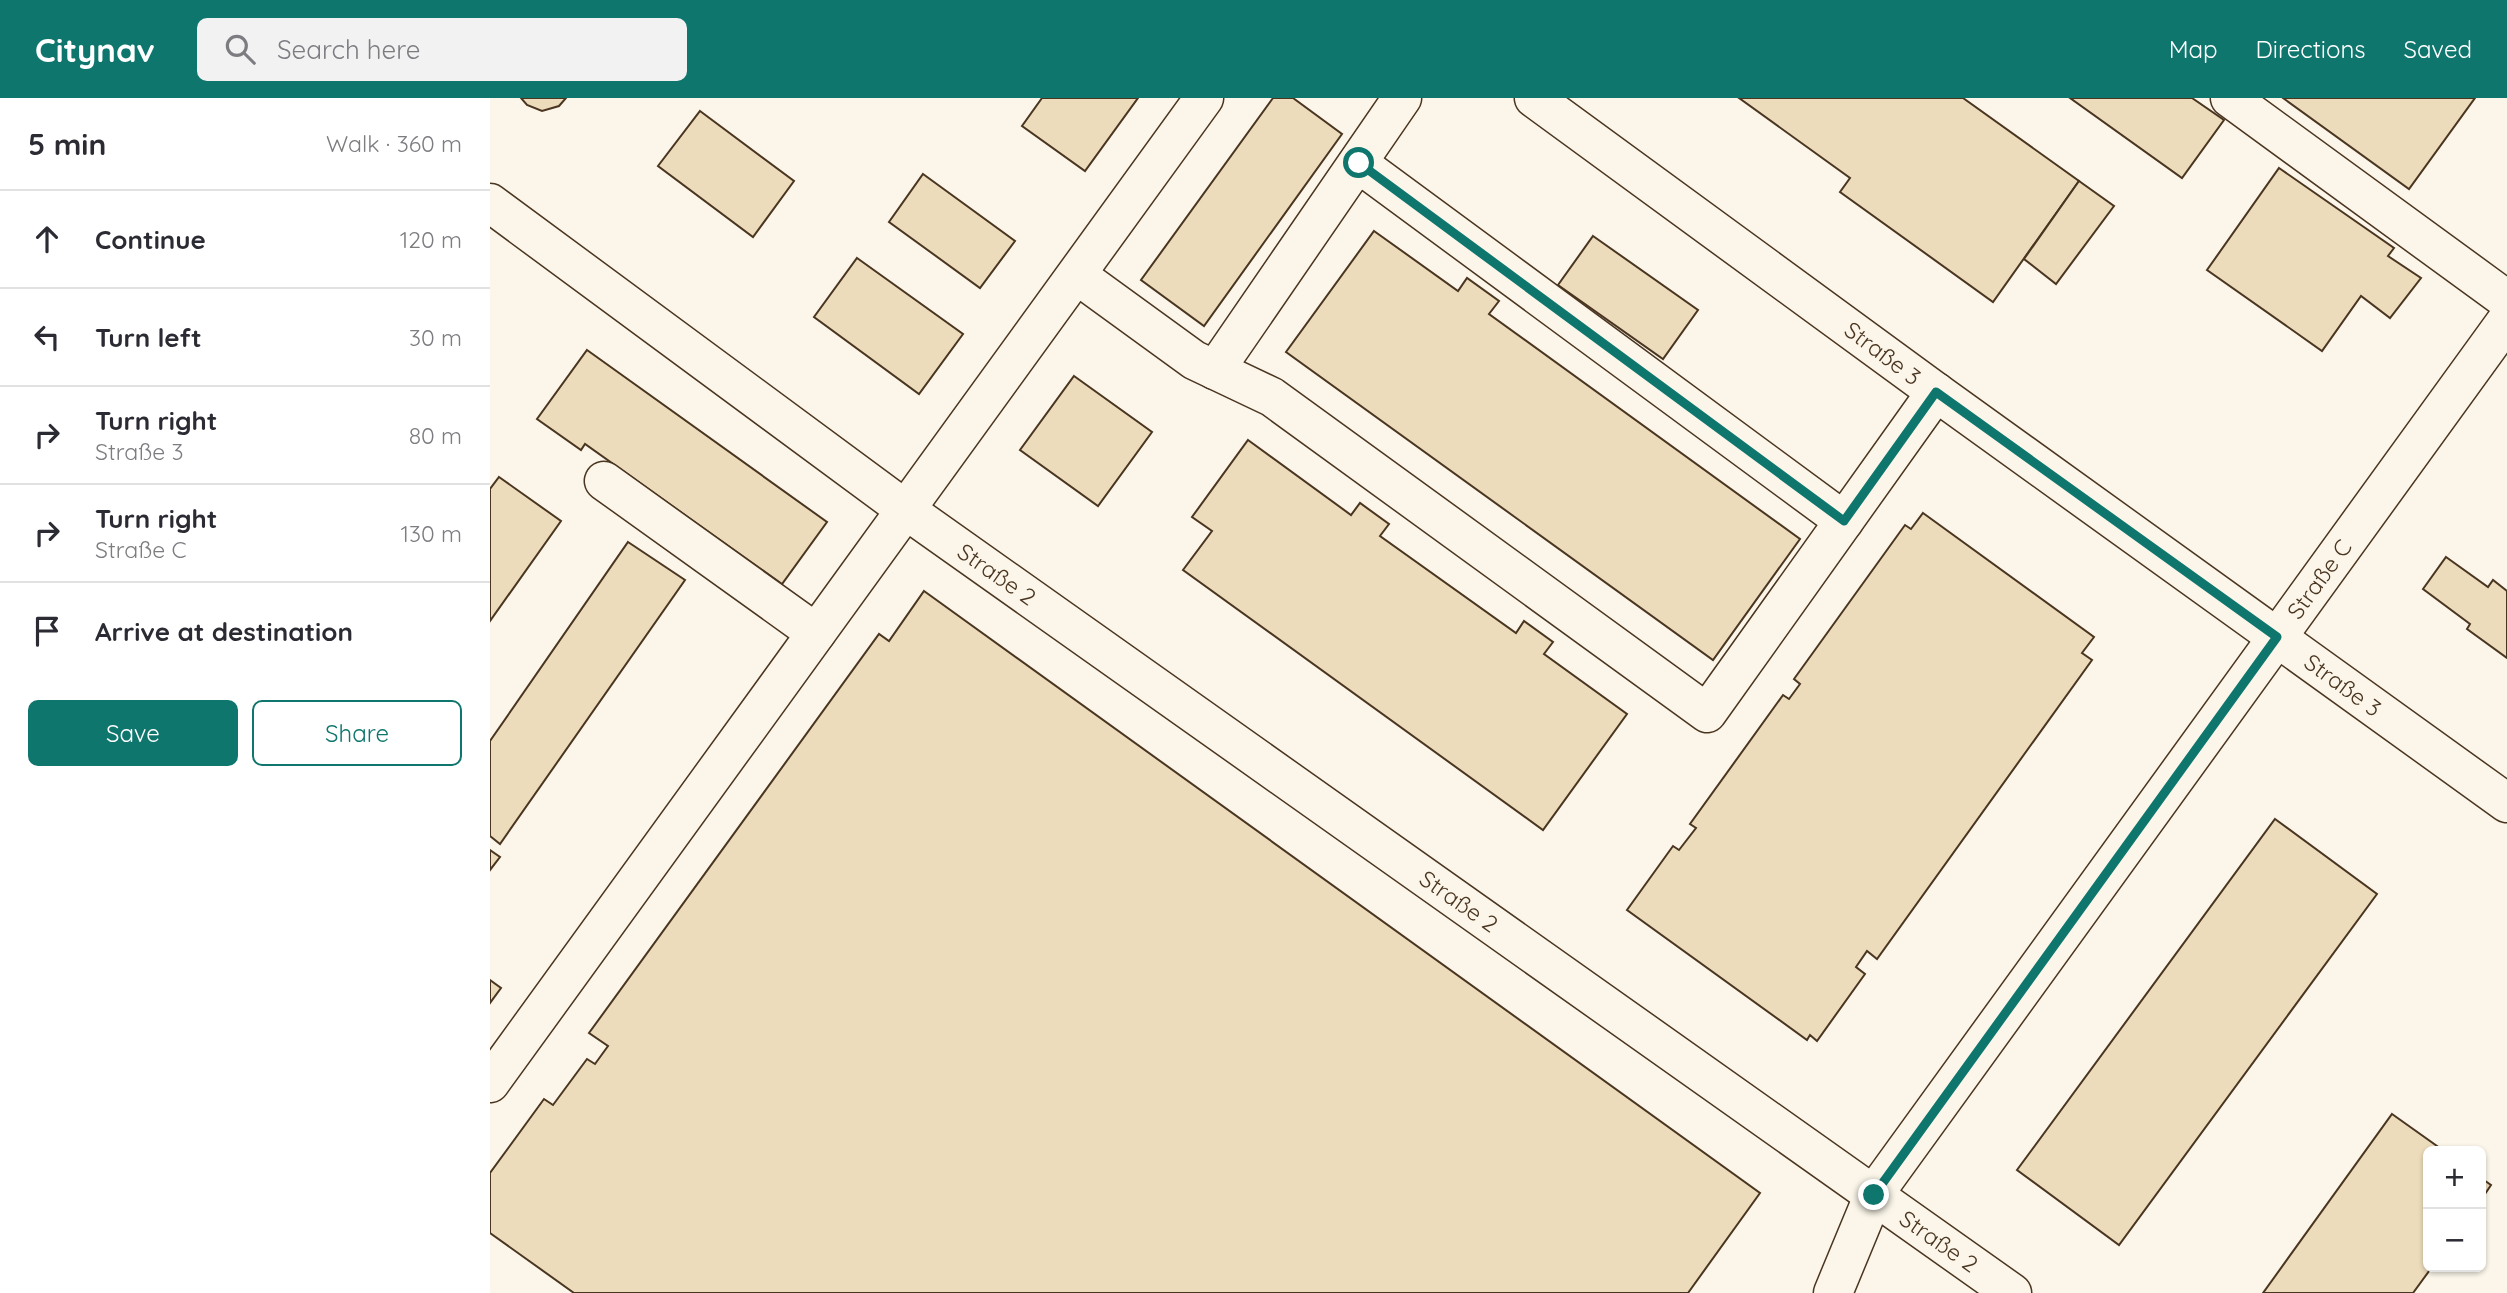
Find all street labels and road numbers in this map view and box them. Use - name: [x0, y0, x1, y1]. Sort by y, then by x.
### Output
- street label: Straße 3: [1839, 315, 1927, 391]
- street label: Straße C: [2280, 533, 2358, 625]
- street label: Straße 2: [952, 537, 1042, 611]
- street label: Straße 3: [2299, 647, 2387, 723]
- street label: Straße 2: [1414, 864, 1504, 938]
- street label: Straße 2: [1894, 1204, 1984, 1278]

